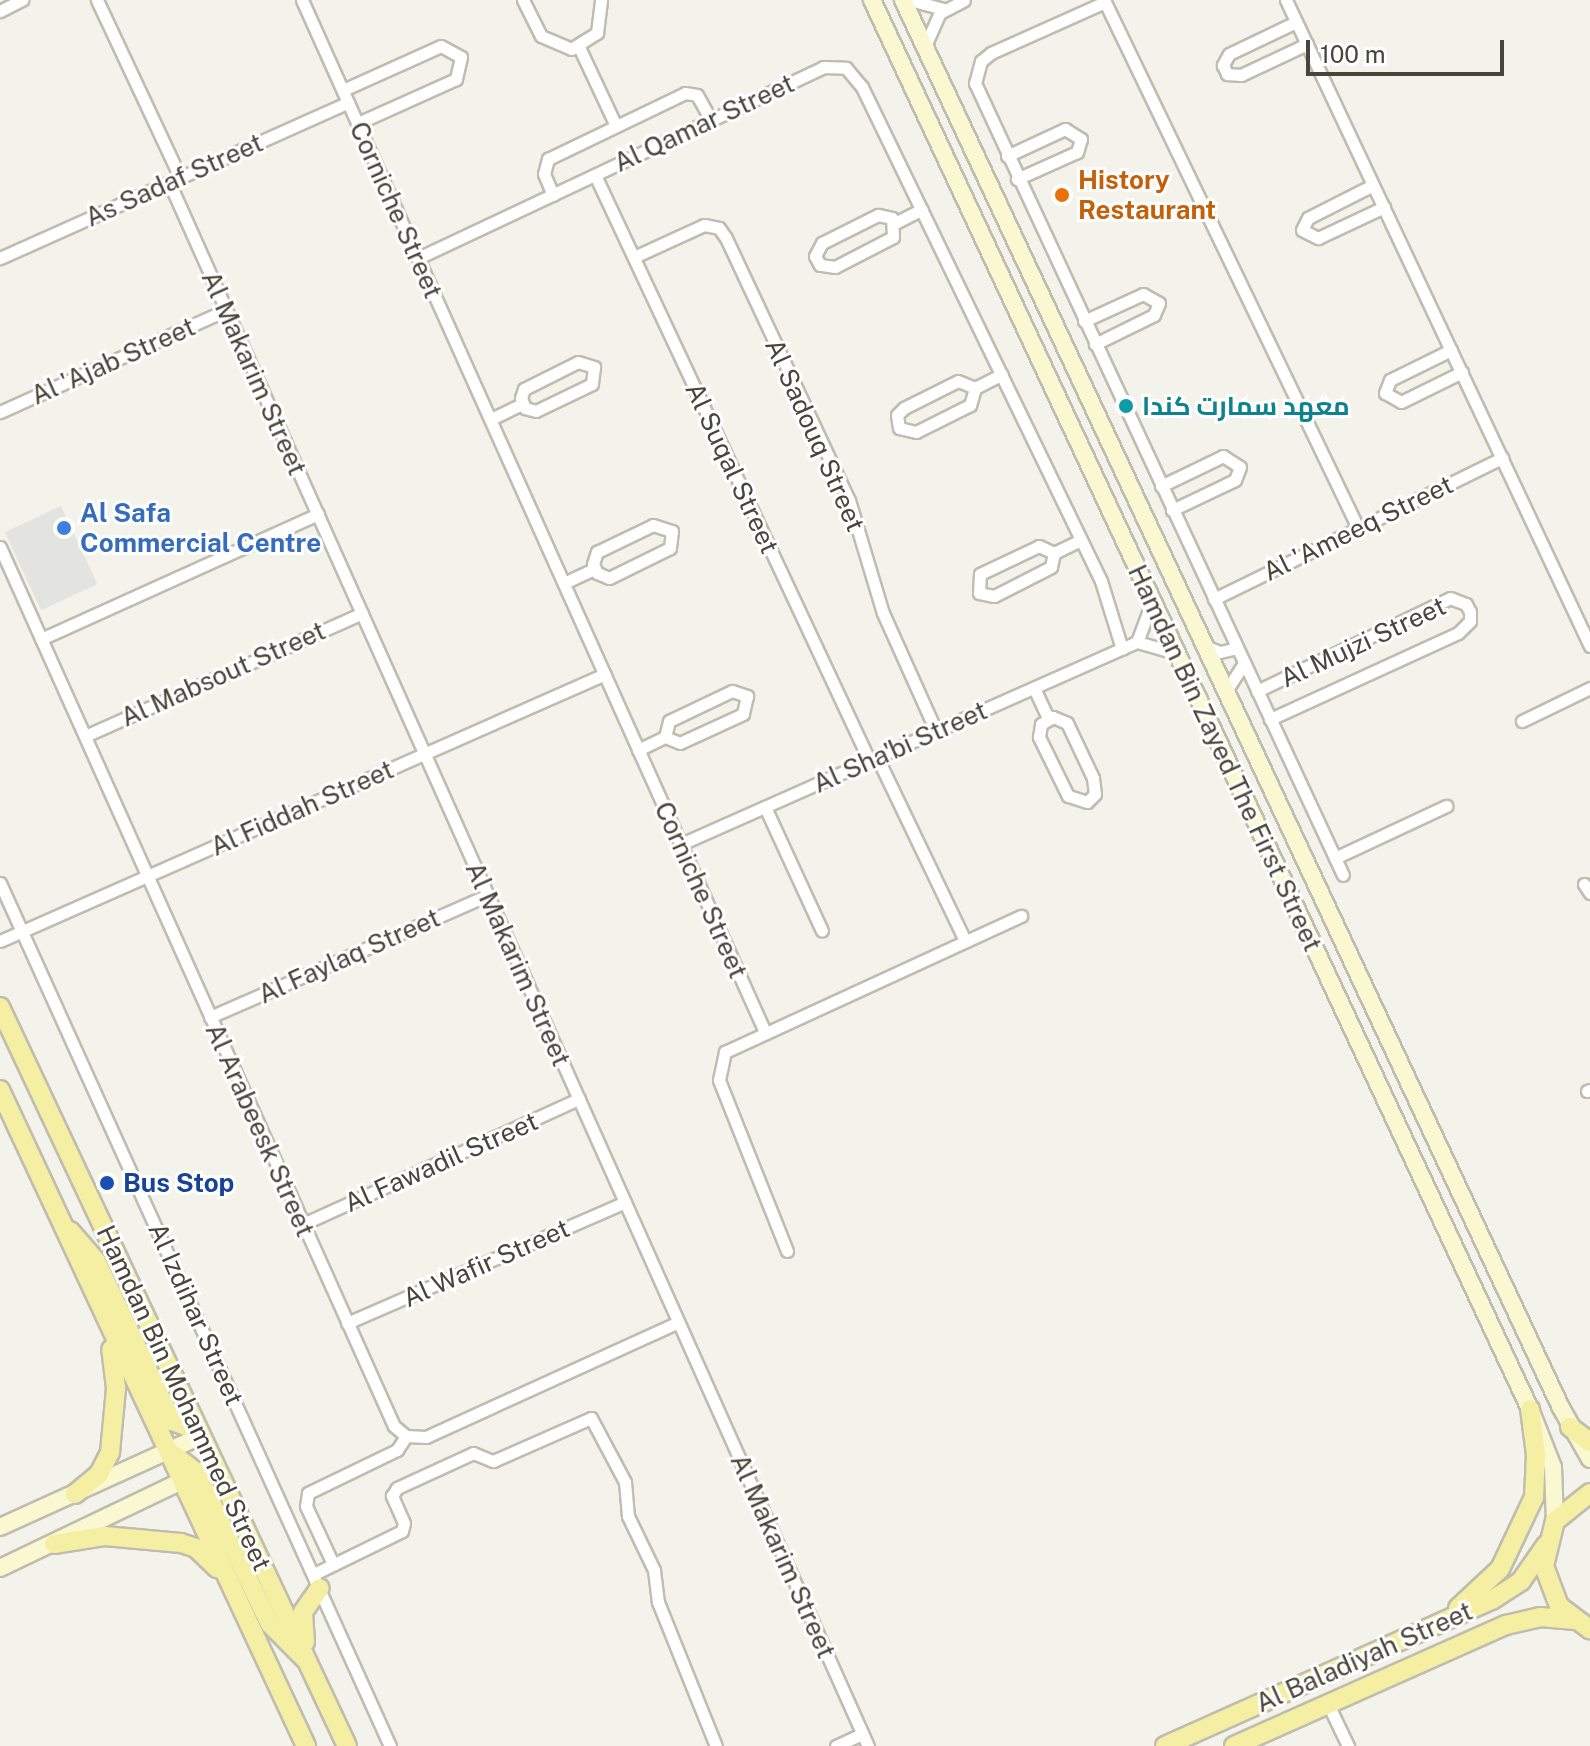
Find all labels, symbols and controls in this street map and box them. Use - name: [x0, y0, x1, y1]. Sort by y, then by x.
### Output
- scale bar: [1310, 24, 1508, 74]
- text: 100 m: [1320, 40, 1386, 68]
- street label: Al Qamar Street: [609, 68, 799, 178]
- street label: Corniche Street: [343, 117, 449, 303]
- street label: As Sadaf Street: [80, 127, 268, 233]
- place label: History Restaurant: [1078, 164, 1216, 226]
- marker: History Restaurant: [1053, 186, 1071, 204]
- street label: Al Makarim Street: [195, 266, 313, 480]
- street label: Al 'Ajab Street: [26, 311, 200, 411]
- street label: Al Sadouq Street: [759, 334, 871, 536]
- street label: Al Suqal Street: [679, 377, 785, 559]
- place label: معهد سمارت كندا: [1142, 390, 1350, 422]
- marker: معهد سمارت كندا: [1117, 397, 1135, 415]
- street label: Al 'Ameeq Street: [1258, 469, 1458, 587]
- place label: Al Safa Commercial Centre: [80, 497, 321, 558]
- marker: Al Safa Commercial Centre: [55, 519, 73, 537]
- street label: Hamdan Bin Zayed The First Street: [1121, 560, 1329, 956]
- street label: Al Mujzi Street: [1275, 590, 1451, 694]
- street label: Al Mabsout Street: [116, 615, 330, 733]
- street label: Al Sha'bi Street: [808, 695, 992, 799]
- street label: Al Fiddah Street: [206, 754, 398, 862]
- street label: Corniche Street: [648, 797, 754, 983]
- street label: Al Makarim Street: [459, 857, 577, 1071]
- street label: Al Faylaq Street: [253, 902, 445, 1010]
- street label: Al Arabeesk Street: [199, 1019, 321, 1241]
- street label: Al Fawadil Street: [339, 1105, 543, 1219]
- place label: Bus Stop: [123, 1167, 235, 1199]
- marker: Bus Stop: [98, 1174, 116, 1192]
- street label: Al Wafir Street: [398, 1212, 574, 1314]
- street label: Al Izdihar Street: [142, 1218, 250, 1410]
- street label: Hamdan Bin Mohammed Street: [90, 1220, 278, 1576]
- street label: Al Makarim Street: [724, 1449, 842, 1663]
- street label: Al Baladiyah Street: [1251, 1595, 1477, 1719]

